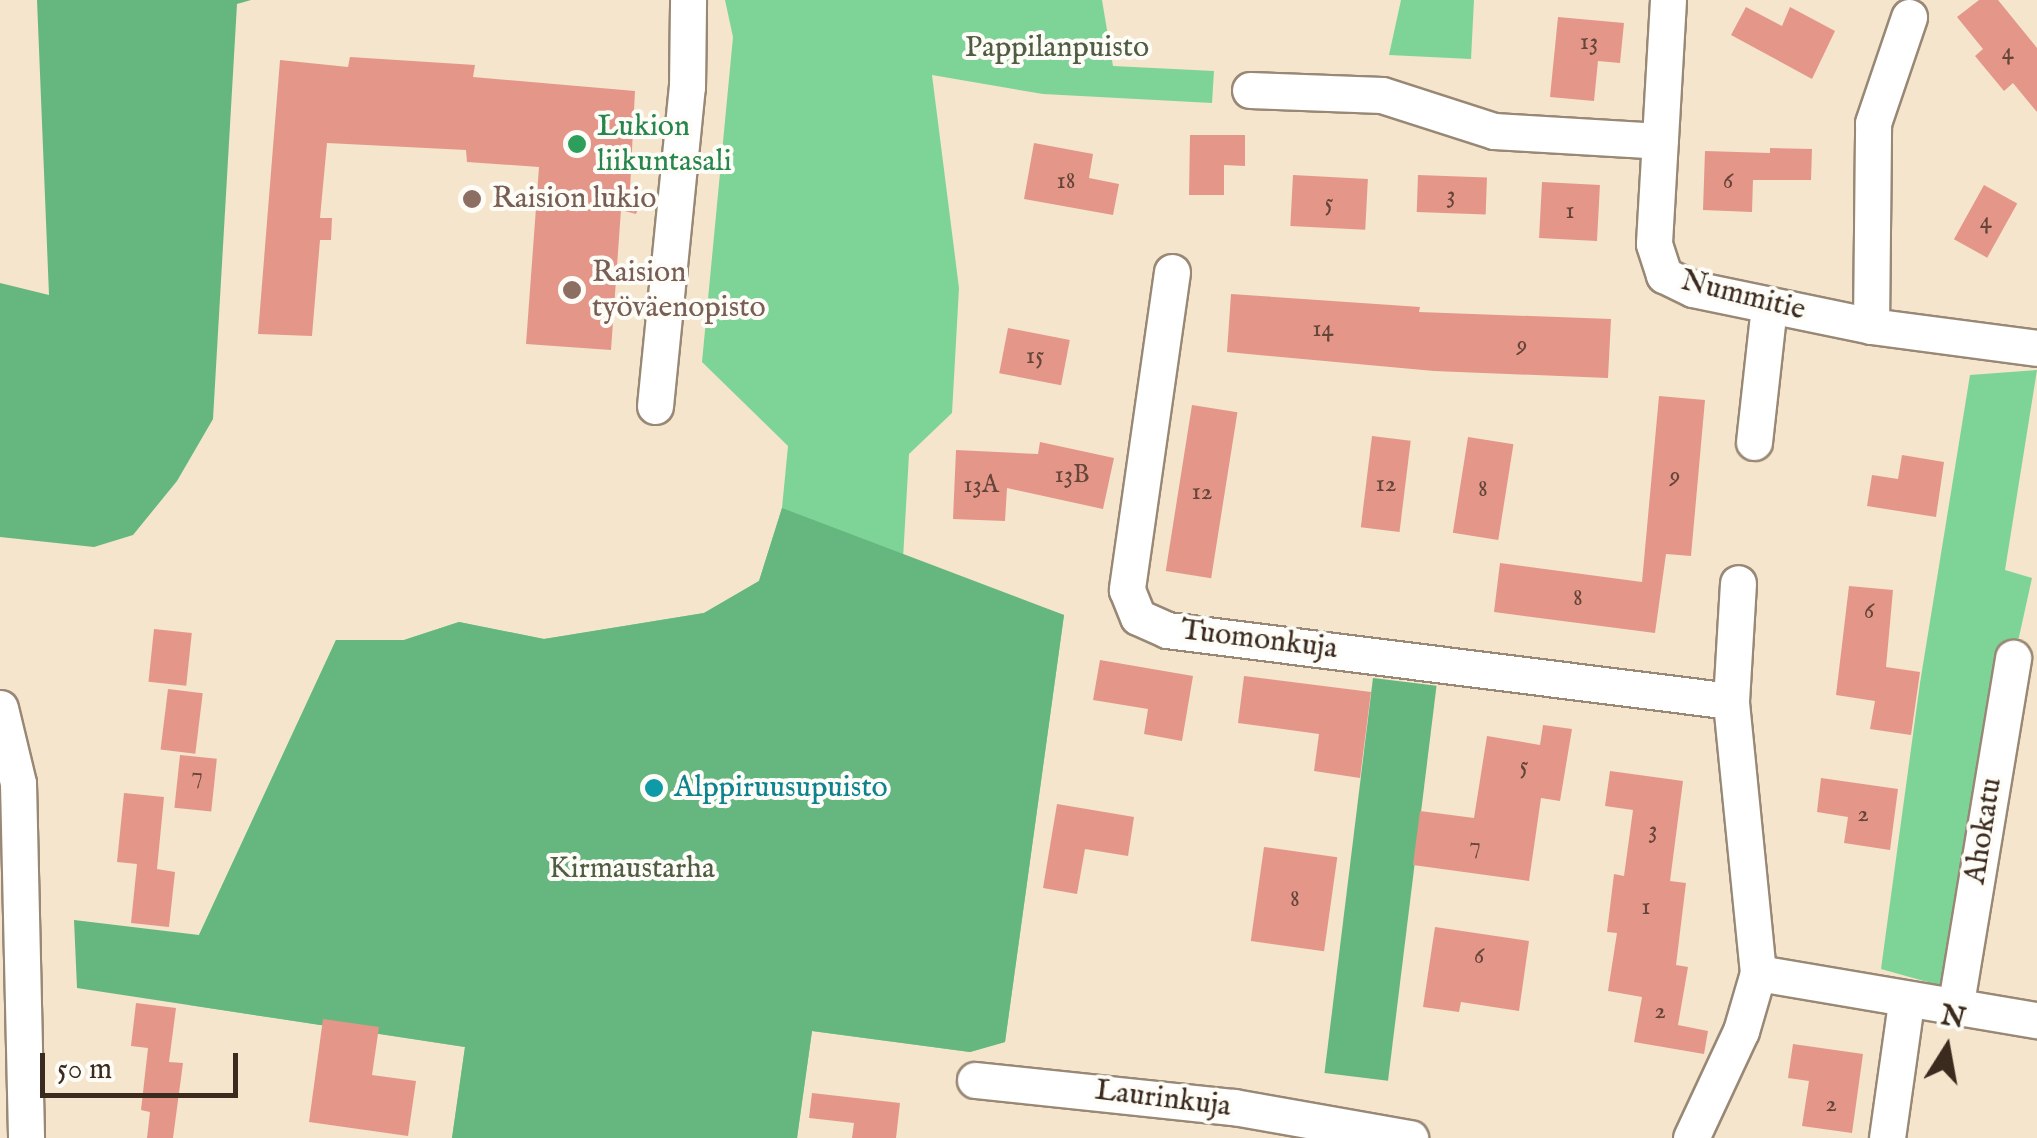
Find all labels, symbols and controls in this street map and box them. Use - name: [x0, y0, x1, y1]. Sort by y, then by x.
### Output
- house number: 13: [1580, 27, 1598, 57]
- park label: Pappilanpuisto: [965, 30, 1149, 66]
- house number: 4: [2002, 37, 2014, 67]
- place label: Lukion liikuntasali: [597, 109, 732, 180]
- marker: Lukion liikuntasali: [566, 133, 588, 155]
- house number: 18: [1056, 166, 1076, 196]
- house number: 6: [1723, 166, 1733, 196]
- house number: 3: [1446, 180, 1456, 210]
- place label: Raision lukio: [492, 181, 656, 217]
- marker: Raision lukio: [461, 188, 483, 210]
- house number: 5: [1324, 188, 1334, 218]
- house number: 1: [1565, 196, 1575, 226]
- house number: 4: [1980, 206, 1992, 236]
- place label: Raision työväenopisto: [592, 255, 766, 326]
- street label: Nummitie: [1677, 263, 1809, 329]
- marker: Raision työväenopisto: [561, 279, 583, 301]
- house number: 14: [1312, 314, 1334, 344]
- house number: 9: [1517, 330, 1527, 360]
- house number: 15: [1026, 341, 1044, 371]
- house number: 13B: [1054, 460, 1090, 490]
- house number: 9: [1670, 461, 1680, 491]
- house number: 12: [1375, 469, 1397, 499]
- house number: 13A: [963, 470, 999, 500]
- house number: 8: [1478, 474, 1488, 504]
- house number: 12: [1191, 477, 1213, 507]
- house number: 8: [1573, 583, 1583, 613]
- house number: 6: [1864, 596, 1874, 626]
- street label: Tuomonkuja: [1179, 613, 1339, 667]
- house number: 5: [1519, 751, 1529, 781]
- house number: 7: [191, 761, 203, 791]
- place label: Alppiruusupuisto: [674, 770, 888, 806]
- street label: Ahokatu: [1958, 775, 2010, 887]
- marker: Alppiruusupuisto: [643, 777, 665, 799]
- house number: 2: [1857, 799, 1869, 829]
- house number: 3: [1648, 815, 1658, 845]
- house number: 7: [1469, 831, 1481, 861]
- park label: Kirmaustarha: [549, 851, 715, 887]
- house number: 8: [1290, 884, 1300, 914]
- house number: 1: [1641, 892, 1651, 922]
- house number: 6: [1474, 941, 1484, 971]
- house number: 2: [1654, 996, 1666, 1026]
- north arrow: [1897, 998, 1997, 1098]
- text: N: [1938, 999, 1968, 1038]
- scale bar: [45, 1033, 242, 1095]
- text: 50 m: [57, 1051, 112, 1089]
- street label: Laurinkuja: [1093, 1073, 1233, 1125]
- house number: 2: [1825, 1089, 1837, 1119]

